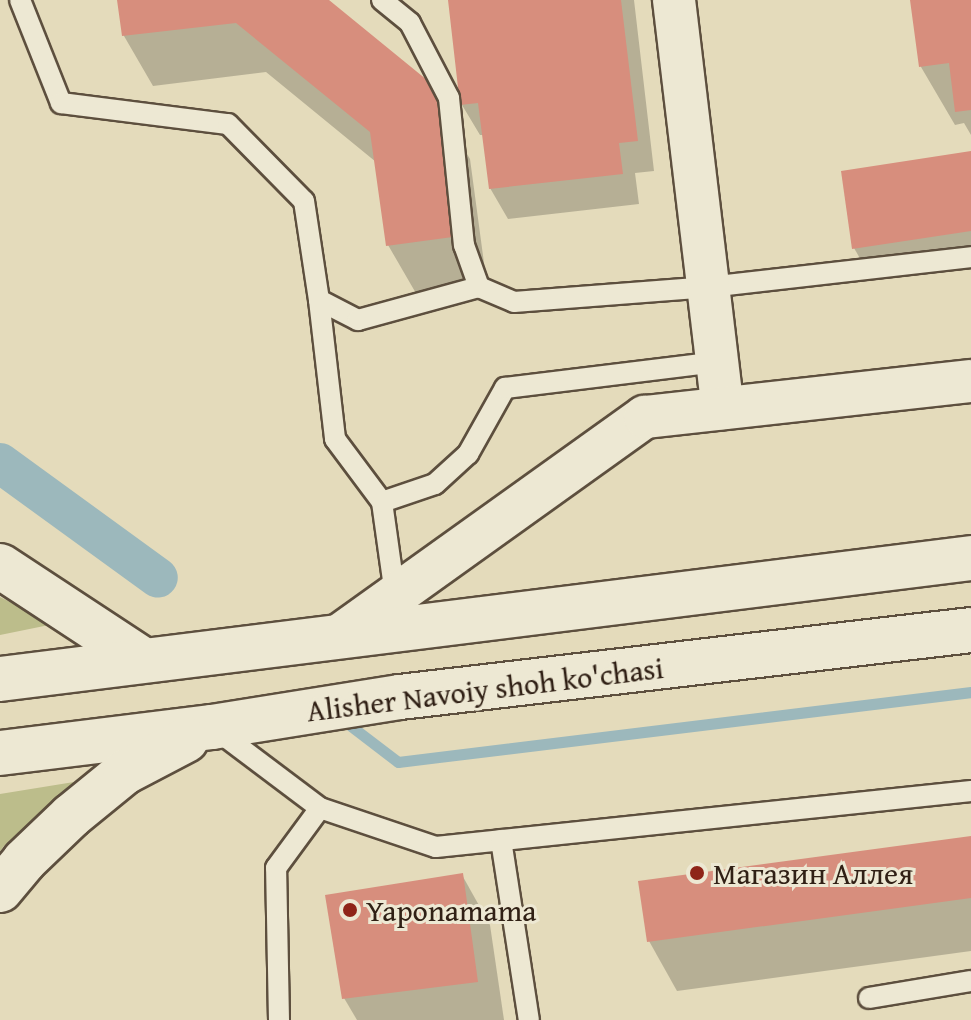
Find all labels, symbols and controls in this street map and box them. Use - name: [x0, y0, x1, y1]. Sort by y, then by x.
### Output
- street label: Alisher Navoiy shoh ko'chasi: [305, 649, 665, 729]
- place label: Магазин Аллея: [713, 855, 913, 891]
- marker: Магазин Аллея: [688, 864, 706, 882]
- place label: Yaponamama: [366, 892, 536, 928]
- marker: Yaponamama: [341, 901, 359, 919]

